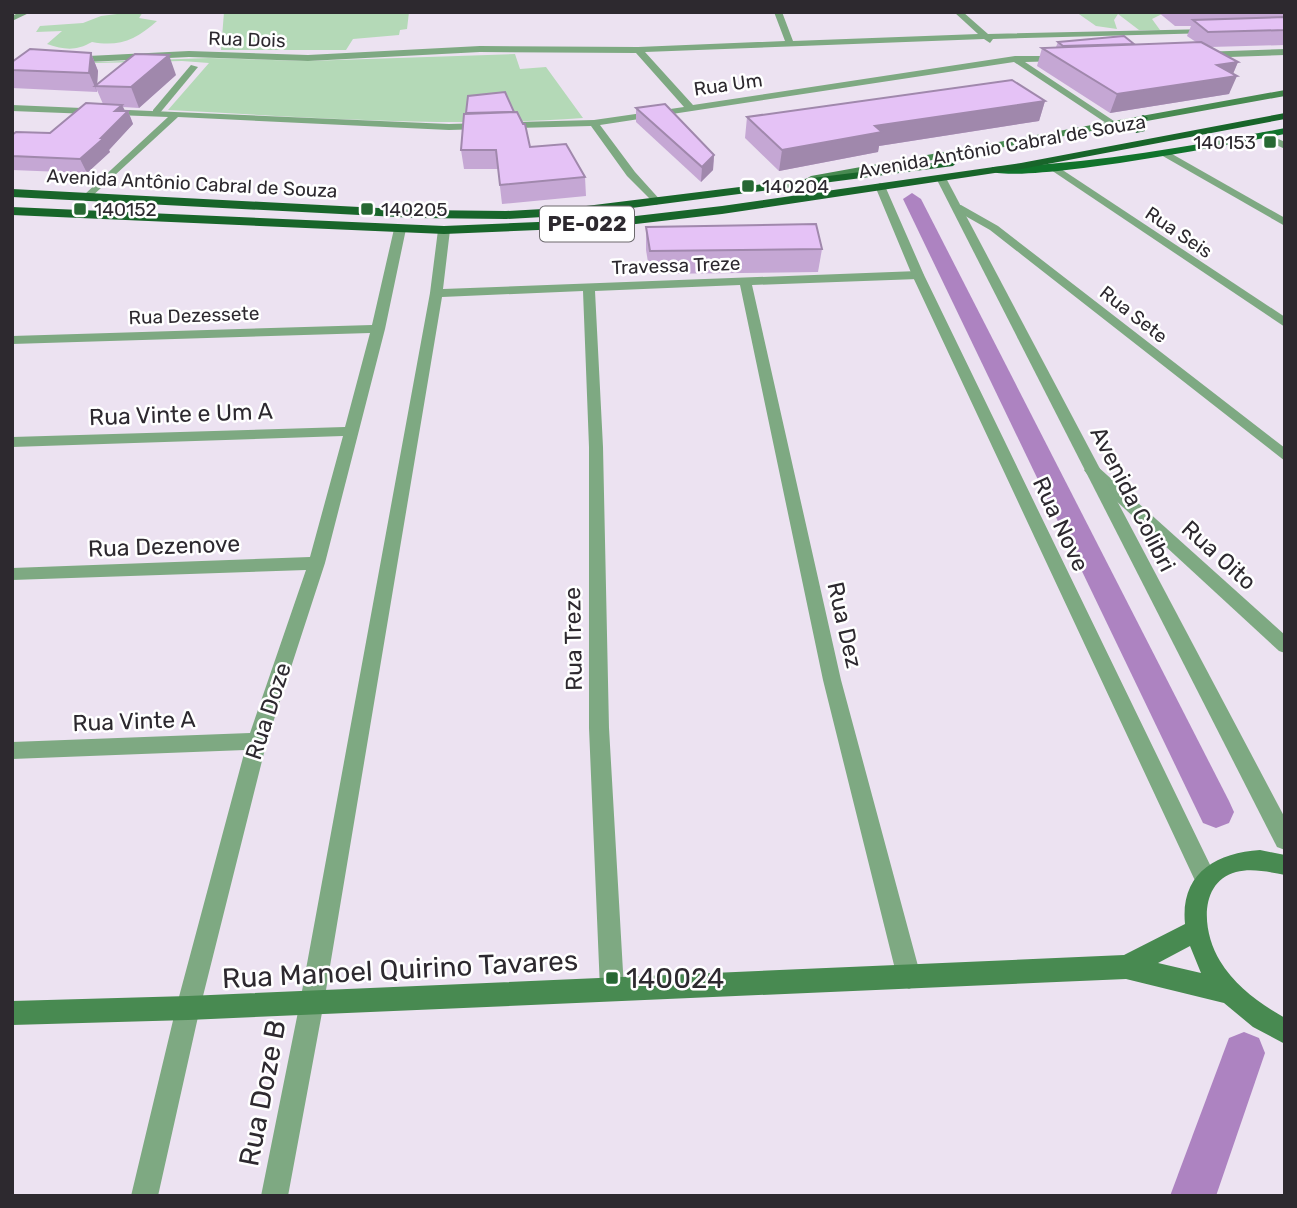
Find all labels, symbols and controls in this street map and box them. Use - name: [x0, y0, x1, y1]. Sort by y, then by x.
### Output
- street label: Rua Dois: [208, 27, 286, 52]
- street label: Rua Um: [692, 68, 764, 101]
- street label: Avenida Antônio Cabral de Souza: [857, 110, 1148, 183]
- place label: 140153: [1193, 131, 1256, 154]
- marker: 140153: [1262, 134, 1278, 150]
- street label: Avenida Antônio Cabral de Souza: [46, 164, 338, 203]
- place label: 140204: [762, 175, 829, 198]
- marker: 140204: [740, 178, 756, 194]
- place label: 140152: [94, 198, 157, 221]
- place label: 140205: [381, 198, 448, 221]
- marker: 140152: [72, 201, 88, 217]
- marker: 140205: [359, 201, 375, 217]
- street label: Rua Seis: [1141, 202, 1217, 263]
- road number: PE-022: [540, 206, 634, 242]
- street label: Travessa Treze: [611, 252, 741, 279]
- street label: Rua Sete: [1095, 281, 1172, 348]
- street label: Rua Dezessete: [128, 302, 260, 329]
- street label: Rua Vinte e Um A: [89, 397, 273, 431]
- street label: Avenida Colibri: [1084, 422, 1182, 576]
- street label: Rua Nove: [1027, 472, 1095, 576]
- street label: Rua Oito: [1176, 514, 1262, 596]
- street label: Rua Dezenove: [87, 529, 241, 563]
- street label: Rua Dez: [821, 579, 869, 671]
- street label: Rua Treze: [558, 587, 588, 691]
- street label: Rua Doze: [239, 659, 297, 763]
- street label: Rua Vinte A: [72, 705, 196, 737]
- street label: Rua Manoel Quirino Tavares: [221, 944, 579, 995]
- place label: 140024: [626, 962, 724, 995]
- marker: 140024: [604, 970, 620, 986]
- street label: Rua Doze B: [232, 1017, 293, 1169]

